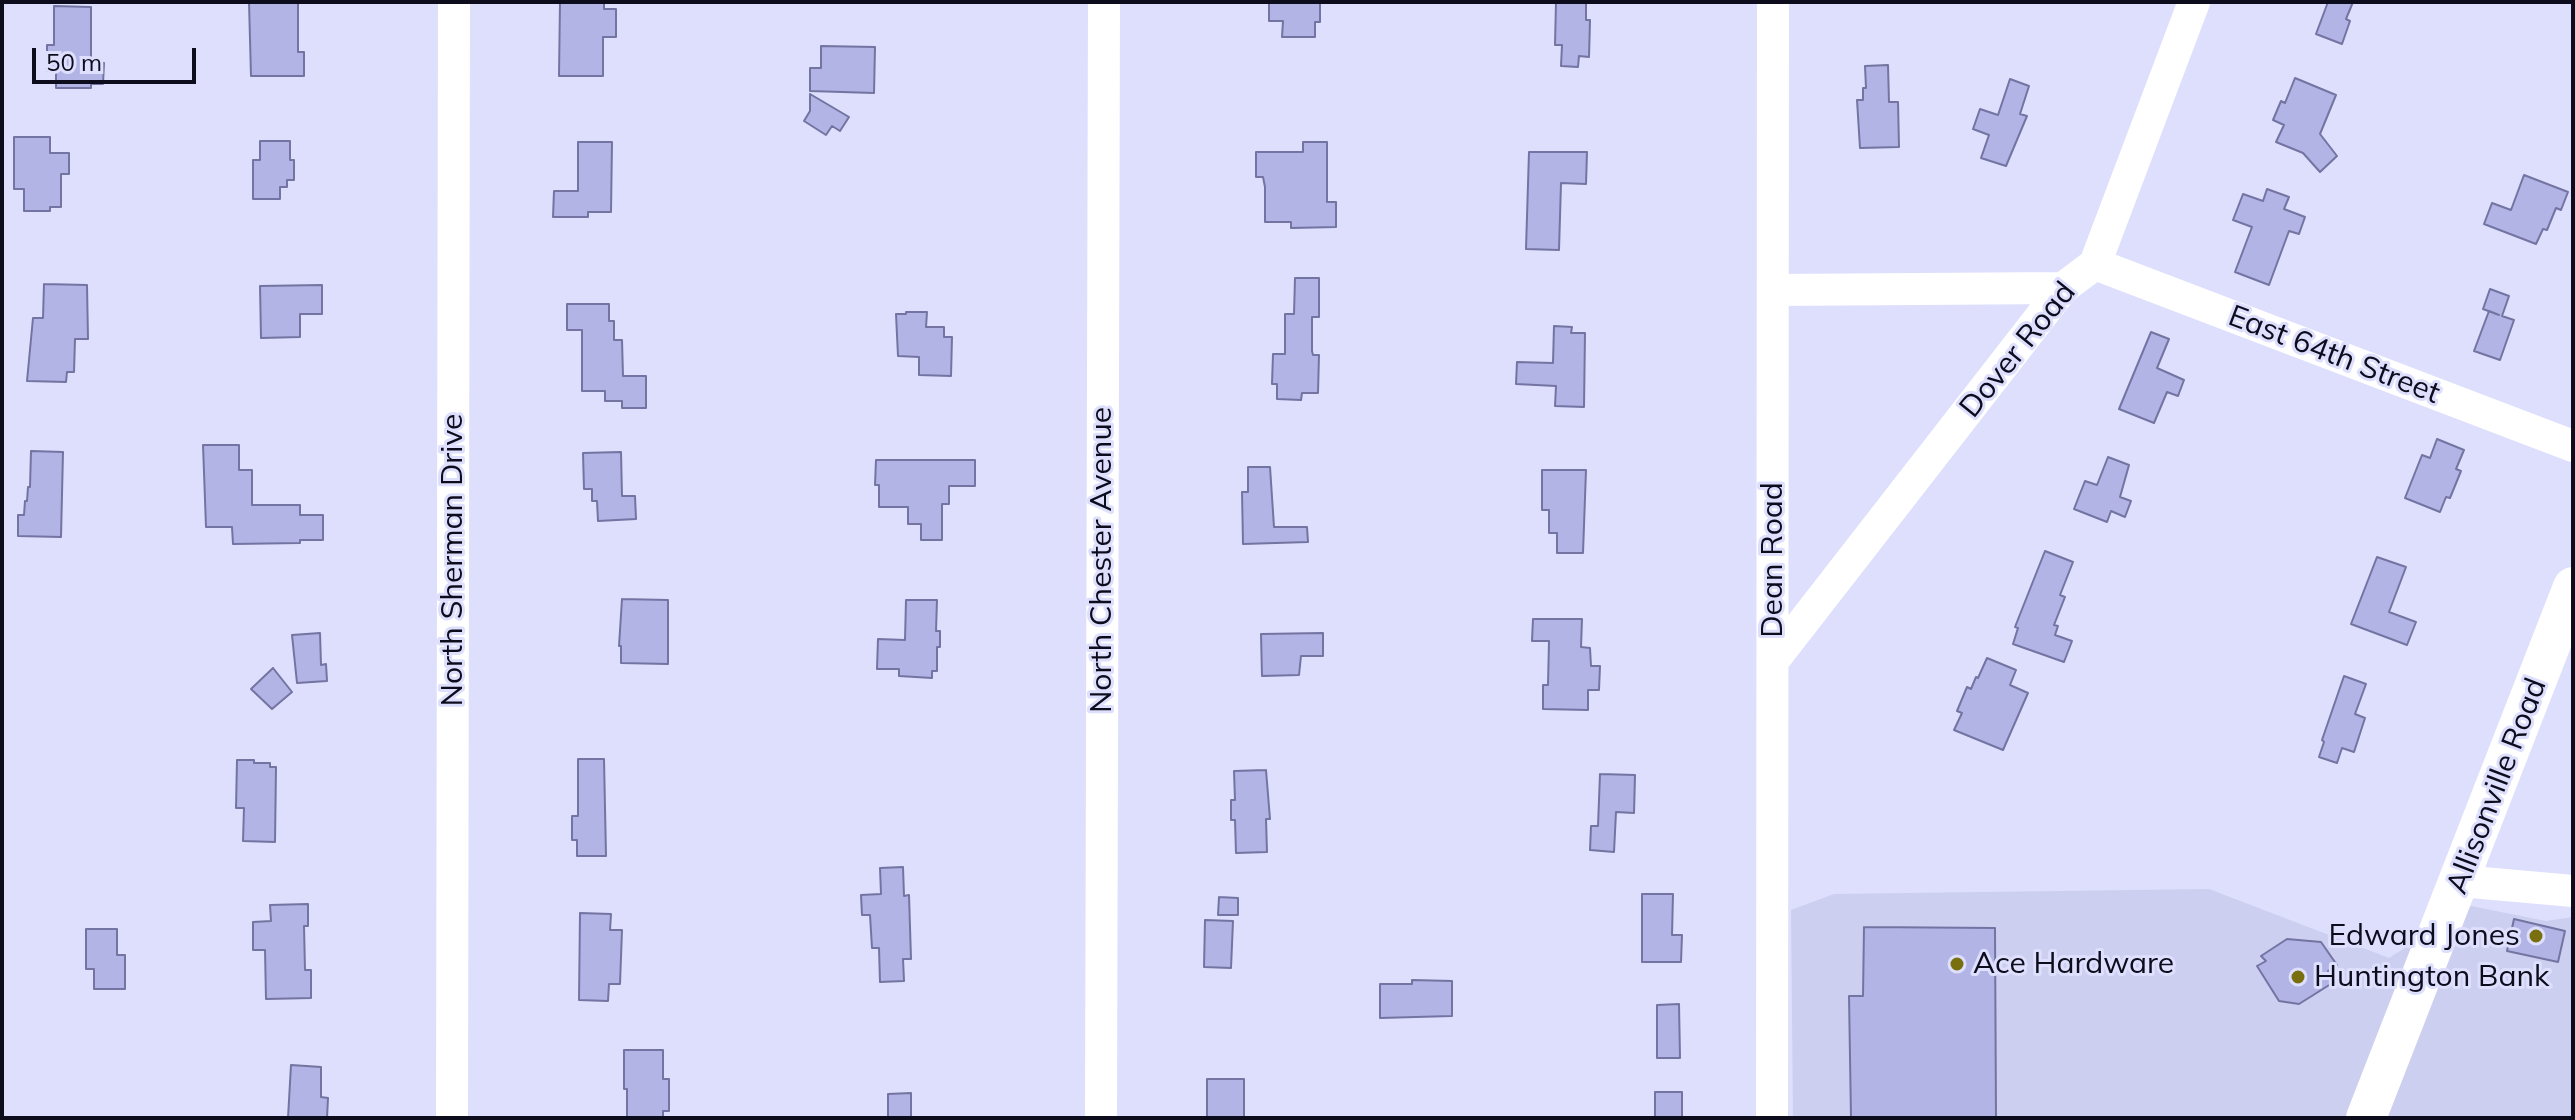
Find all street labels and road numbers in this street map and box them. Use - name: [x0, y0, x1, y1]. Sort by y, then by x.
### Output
- street label: Dover Road: [1953, 275, 2083, 425]
- street label: East 64th Street: [2223, 298, 2445, 412]
- street label: North Chester Avenue: [1084, 407, 1120, 713]
- street label: North Sherman Drive: [435, 414, 471, 706]
- street label: Dean Road: [1755, 482, 1791, 638]
- street label: Allisonville Road: [2439, 673, 2555, 899]

